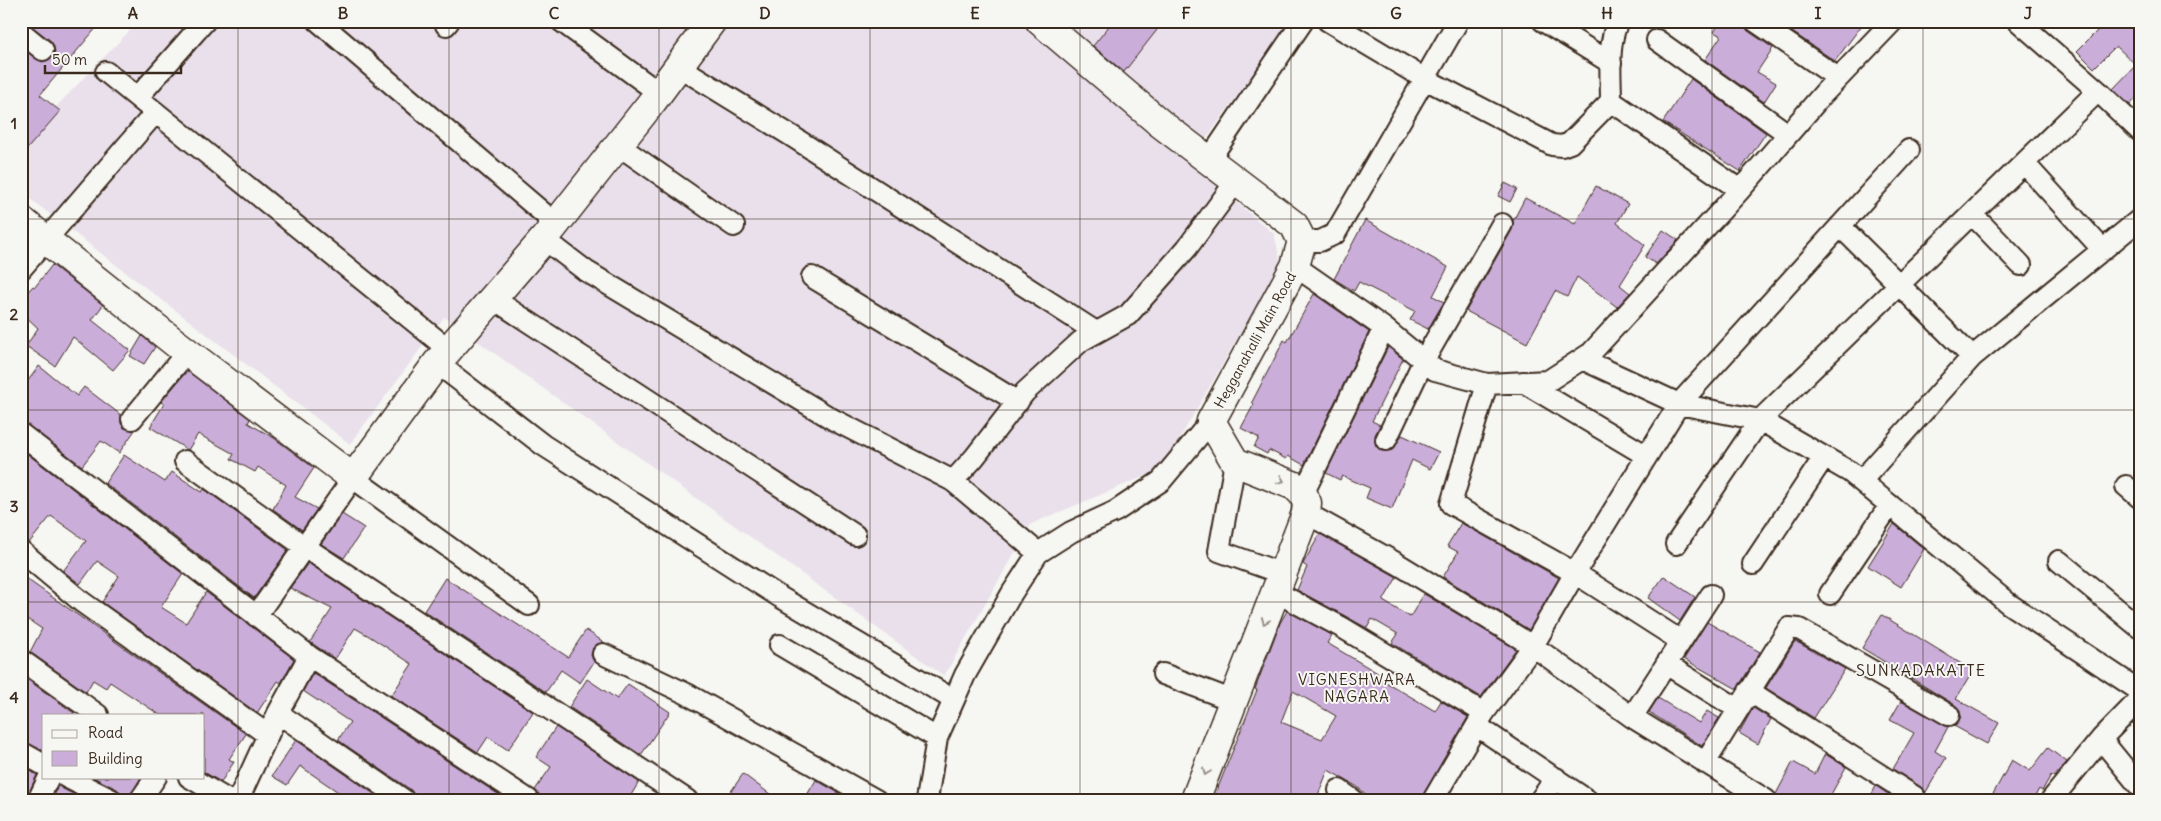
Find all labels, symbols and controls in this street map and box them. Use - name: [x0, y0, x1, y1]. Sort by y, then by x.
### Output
- text: A: [128, 3, 138, 23]
- text: B: [338, 3, 349, 23]
- text: C: [549, 3, 560, 23]
- text: D: [759, 3, 771, 23]
- text: E: [970, 3, 980, 23]
- text: F: [1181, 3, 1191, 23]
- text: G: [1390, 3, 1402, 23]
- text: H: [1601, 3, 1613, 23]
- text: I: [1815, 3, 1822, 23]
- text: J: [2024, 3, 2033, 23]
- scale bar: [45, 42, 181, 74]
- text: 50 m: [52, 50, 87, 69]
- text: 1: [11, 113, 17, 133]
- street label: Hegganahalli Main Road: [1210, 269, 1300, 411]
- text: 2: [10, 304, 19, 324]
- one-way arrow: [1276, 474, 1285, 484]
- text: 3: [9, 496, 19, 516]
- one-way arrow: [1260, 616, 1271, 625]
- district label: SUNKADAKATTE: [1856, 660, 1986, 680]
- district label: VIGNESHWARA NAGARA: [1298, 670, 1416, 706]
- text: 4: [9, 687, 19, 707]
- legend: [42, 714, 205, 778]
- text: Road: [88, 723, 123, 742]
- text: Building: [88, 749, 143, 768]
- one-way arrow: [1202, 768, 1212, 776]

